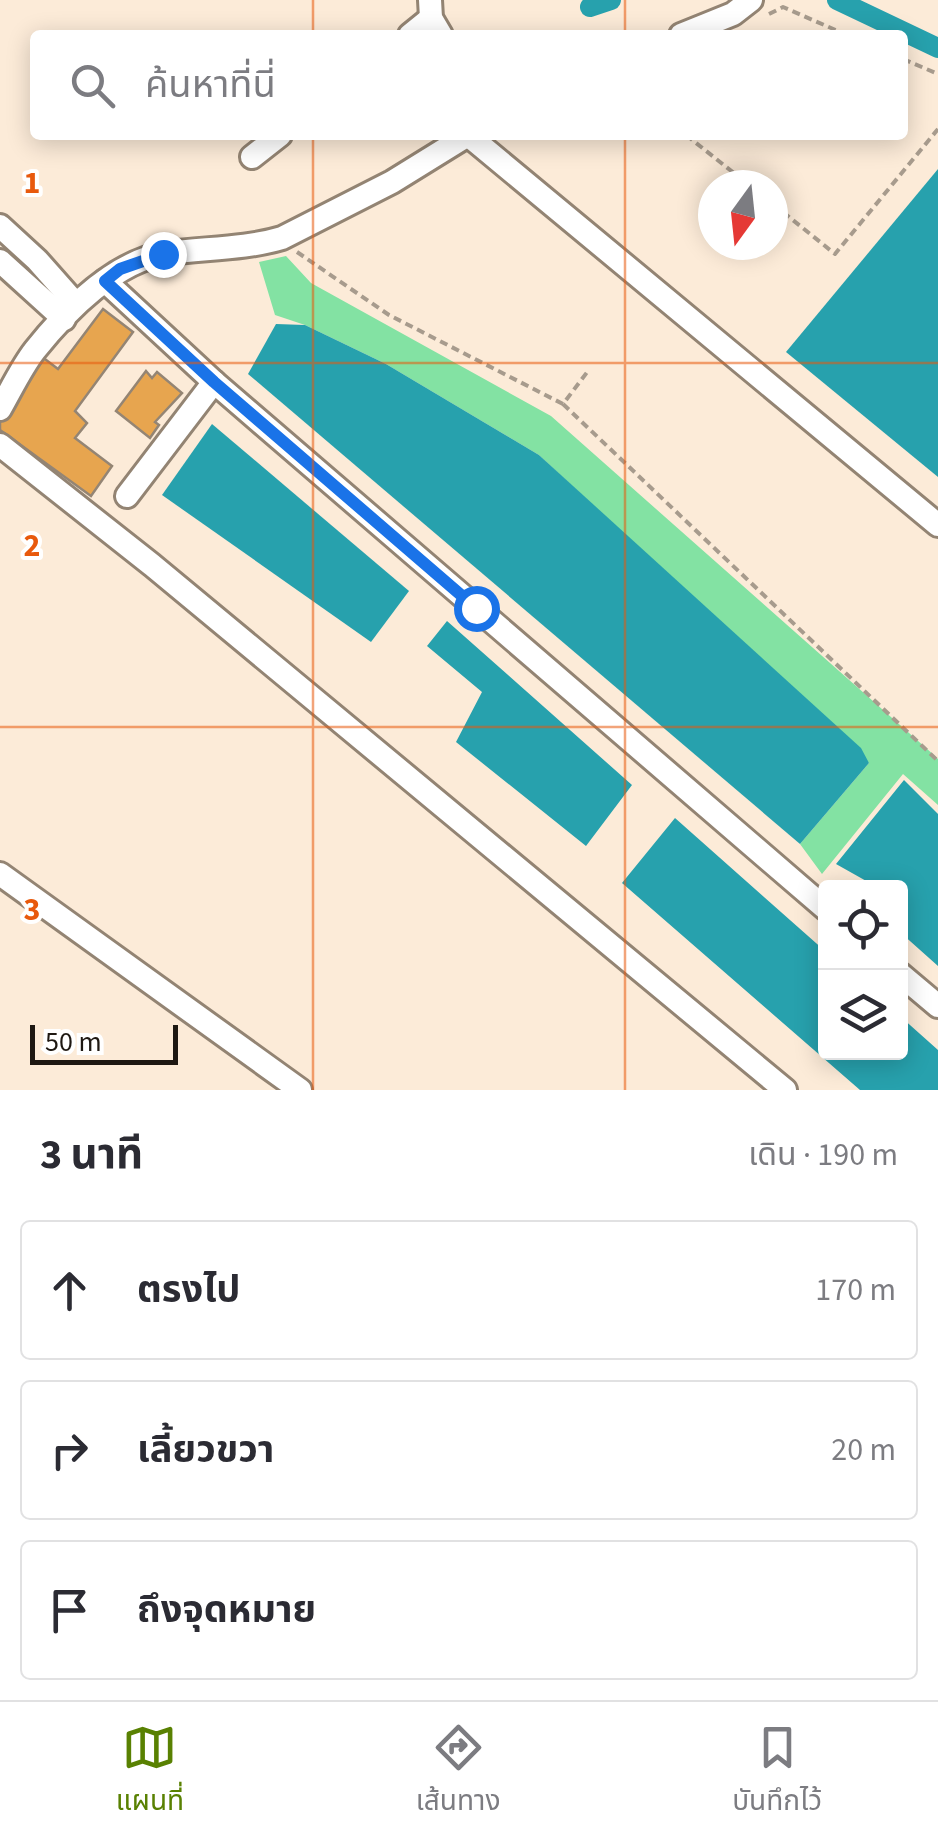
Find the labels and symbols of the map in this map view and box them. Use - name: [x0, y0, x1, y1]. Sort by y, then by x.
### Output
- text: 1: [24, 160, 40, 206]
- north arrow: [698, 170, 788, 260]
- route end: [141, 232, 187, 278]
- text: 2: [24, 523, 40, 569]
- route start: [454, 586, 500, 632]
- text: 3: [24, 887, 40, 933]
- scale bar: [30, 1020, 178, 1064]

